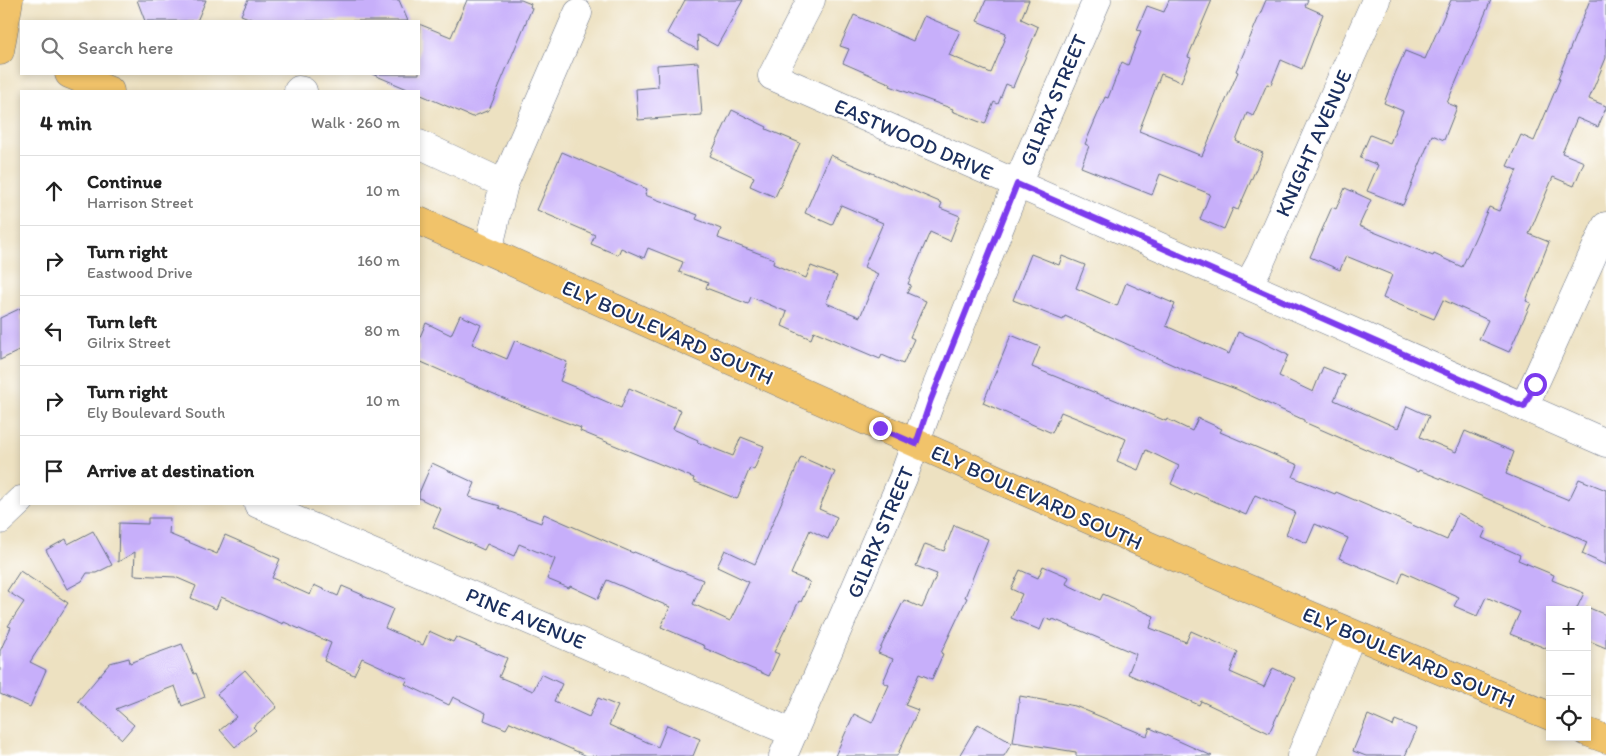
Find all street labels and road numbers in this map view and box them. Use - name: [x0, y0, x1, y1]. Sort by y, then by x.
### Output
- street label: GILRIX STREET: [1014, 30, 1092, 170]
- street label: KNIGHT AVENUE: [1269, 65, 1357, 220]
- street label: EASTWOOD DRIVE: [831, 93, 997, 185]
- street label: ELY BOULEVARD SOUTH: [559, 274, 777, 390]
- street label: ELY BOULEVARD SOUTH: [928, 439, 1146, 555]
- street label: GILRIX STREET: [841, 462, 919, 602]
- street label: PINE AVENUE: [462, 582, 590, 654]
- street label: ELY BOULEVARD SOUTH: [1299, 601, 1519, 713]

